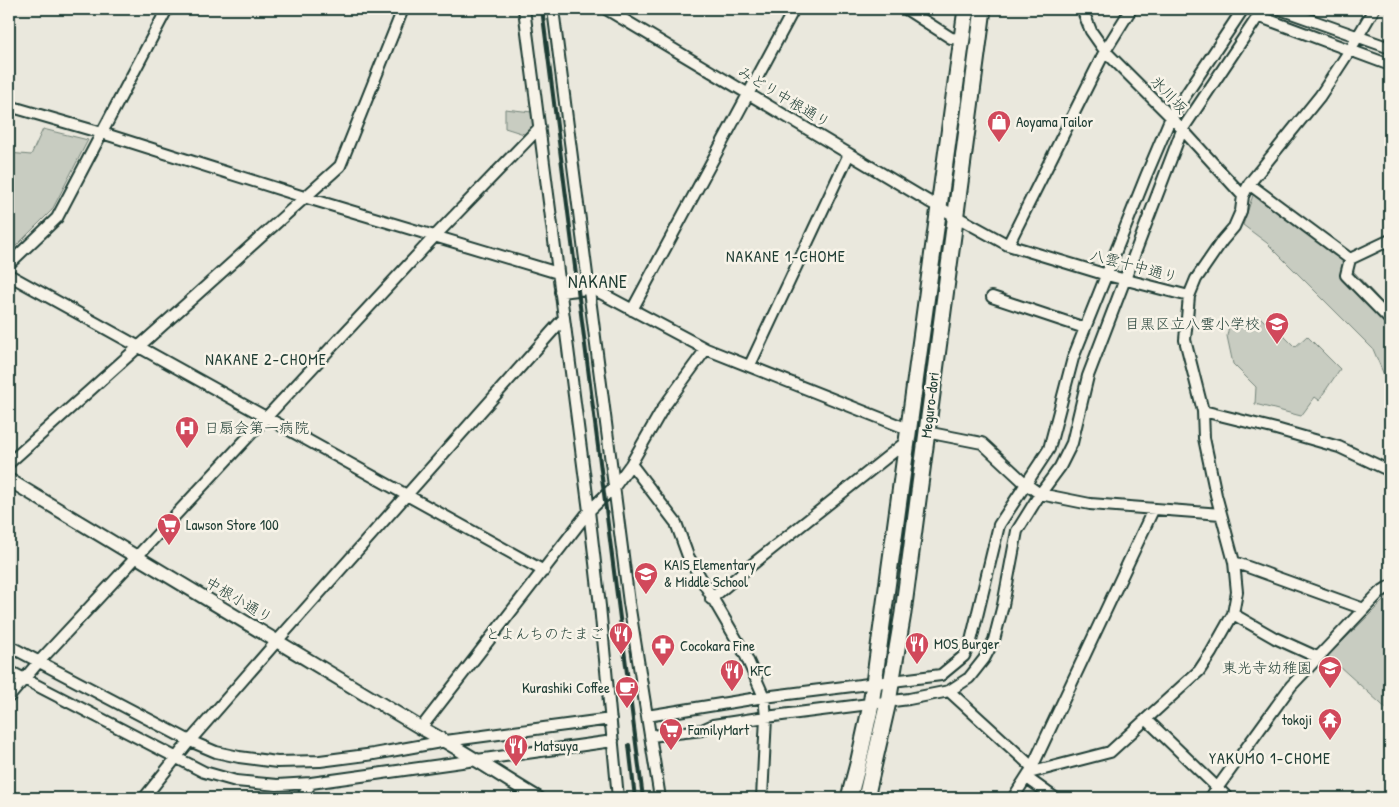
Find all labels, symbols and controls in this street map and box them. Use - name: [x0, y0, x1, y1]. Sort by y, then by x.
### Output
- street label: みどり中根通り: [734, 61, 835, 133]
- street label: 氷川坂: [1146, 71, 1193, 118]
- shop icon: Aoyama Tailor: [986, 109, 1012, 143]
- place label: Aoyama Tailor: [1016, 111, 1093, 132]
- street label: 八雲十中通り: [1088, 244, 1180, 287]
- district label: NAKANE 1-CHOME: [726, 245, 846, 267]
- district label: NAKANE: [568, 269, 628, 294]
- school or university icon: 目黒区立八雲小学校: [1264, 311, 1290, 345]
- place label: 目黒区立八雲小学校: [1125, 313, 1260, 334]
- district label: NAKANE 2-CHOME: [205, 348, 327, 370]
- street label: Meguro-dori: [915, 371, 944, 439]
- hospital icon: 日扇会第一病院: [174, 415, 200, 449]
- place label: 日扇会第一病院: [204, 417, 309, 438]
- supermarket icon: Lawson Store 100: [156, 512, 182, 546]
- place label: Lawson Store 100: [186, 514, 279, 535]
- place label: KAIS Elementary & Middle School: [664, 554, 756, 592]
- school or university icon: KAIS Elementary & Middle School: [633, 561, 659, 595]
- street label: 中根小通り: [202, 571, 277, 628]
- restaurant icon: とよんちのたまご: [608, 621, 634, 655]
- place label: とよんちのたまご: [485, 623, 604, 644]
- restaurant icon: MOS Burger: [904, 631, 930, 665]
- pharmacy icon: Cocokara Fine: [650, 633, 676, 667]
- place label: MOS Burger: [934, 633, 1000, 654]
- place label: Cocokara Fine: [680, 635, 755, 656]
- school or university icon: 東光寺幼稚園: [1317, 655, 1343, 689]
- place label: 東光寺幼稚園: [1222, 657, 1312, 678]
- restaurant icon: KFC: [719, 658, 745, 692]
- place label: KFC: [750, 660, 772, 681]
- cafe icon: Kurashiki Coffee: [614, 675, 640, 709]
- place label: Kurashiki Coffee: [522, 677, 610, 698]
- temple icon: tokoji: [1317, 707, 1343, 741]
- place label: tokoji: [1282, 709, 1312, 730]
- supermarket icon: FamilyMart: [658, 717, 684, 751]
- place label: FamilyMart: [687, 719, 750, 740]
- restaurant icon: Matsuya: [503, 733, 529, 767]
- place label: Matsuya: [534, 735, 578, 756]
- district label: YAKUMO 1-CHOME: [1209, 747, 1331, 769]

